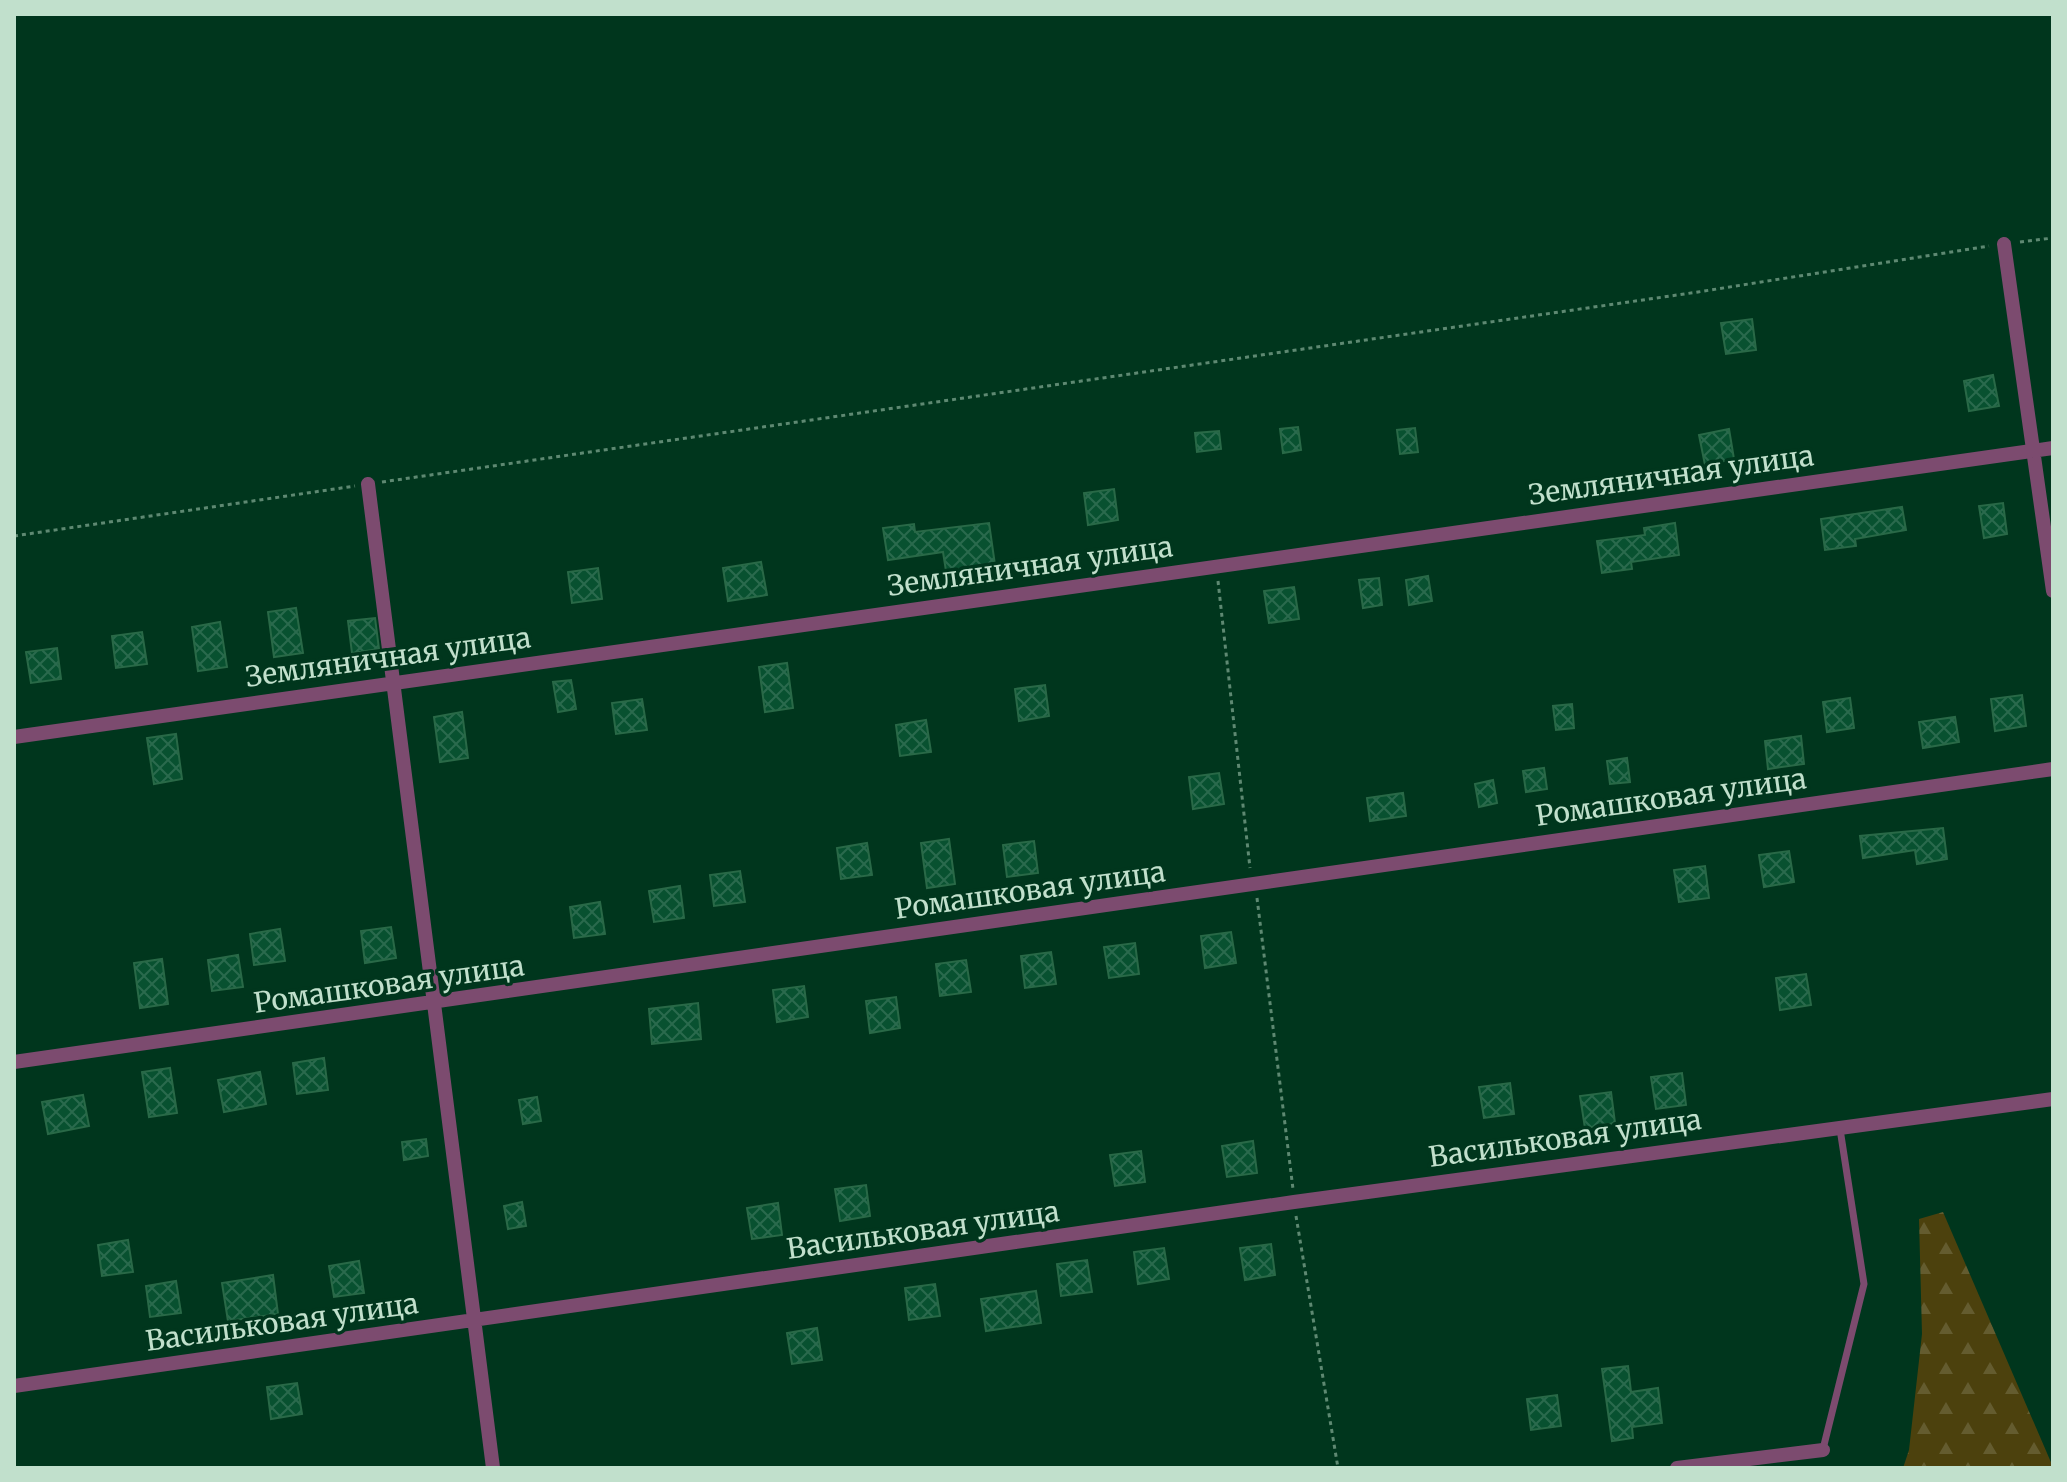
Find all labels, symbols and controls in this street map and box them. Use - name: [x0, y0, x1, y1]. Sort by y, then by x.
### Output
- street label: Земляничная улица: [1526, 437, 1816, 513]
- street label: Земляничная улица: [885, 528, 1175, 604]
- street label: Земляничная улица: [243, 619, 533, 695]
- street label: Ромашковая улица: [1533, 760, 1809, 834]
- street label: Ромашковая улица: [892, 853, 1168, 927]
- street label: Ромашковая улица: [251, 947, 527, 1021]
- street label: Васильковая улица: [1426, 1101, 1704, 1175]
- street label: Васильковая улица: [784, 1193, 1062, 1267]
- street label: Васильковая улица: [143, 1285, 421, 1359]

